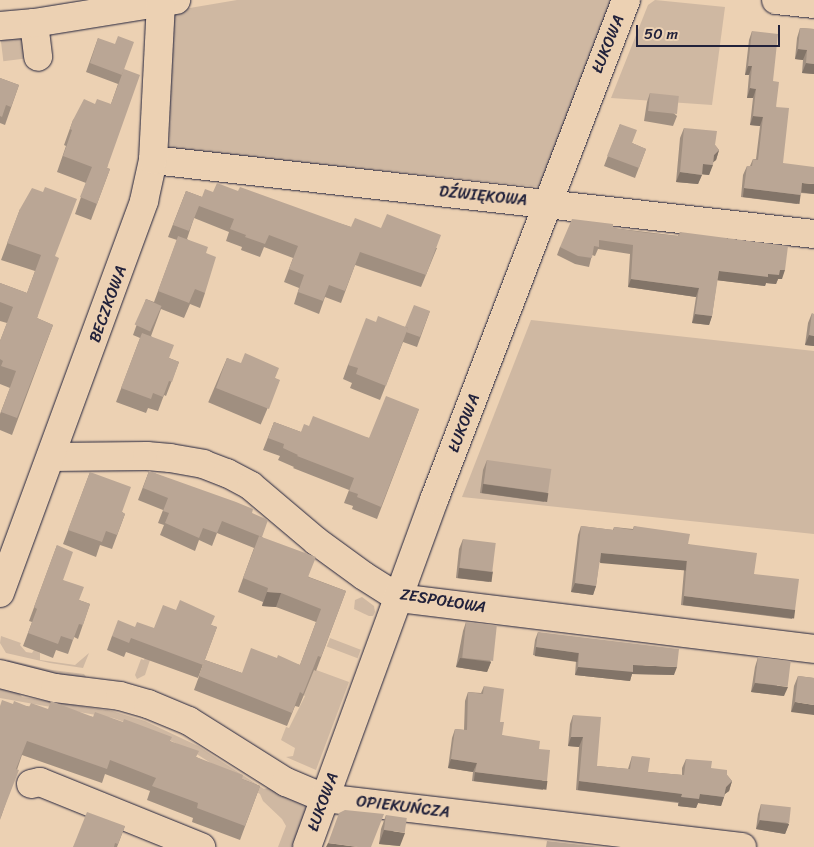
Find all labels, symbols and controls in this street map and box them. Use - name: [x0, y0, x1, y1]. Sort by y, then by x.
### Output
- street label: ŁUKOWA: [588, 12, 628, 76]
- scale bar: [639, 15, 783, 47]
- text: 50 m: [644, 21, 678, 47]
- street label: DŹWIĘKOWA: [438, 182, 528, 210]
- street label: BECZKOWA: [85, 263, 131, 345]
- street label: ŁUKOWA: [444, 391, 484, 455]
- street label: ZESPOŁOWA: [399, 585, 487, 617]
- street label: ŁUKOWA: [304, 770, 342, 834]
- street label: OPIEKUŃCZA: [355, 792, 451, 822]

